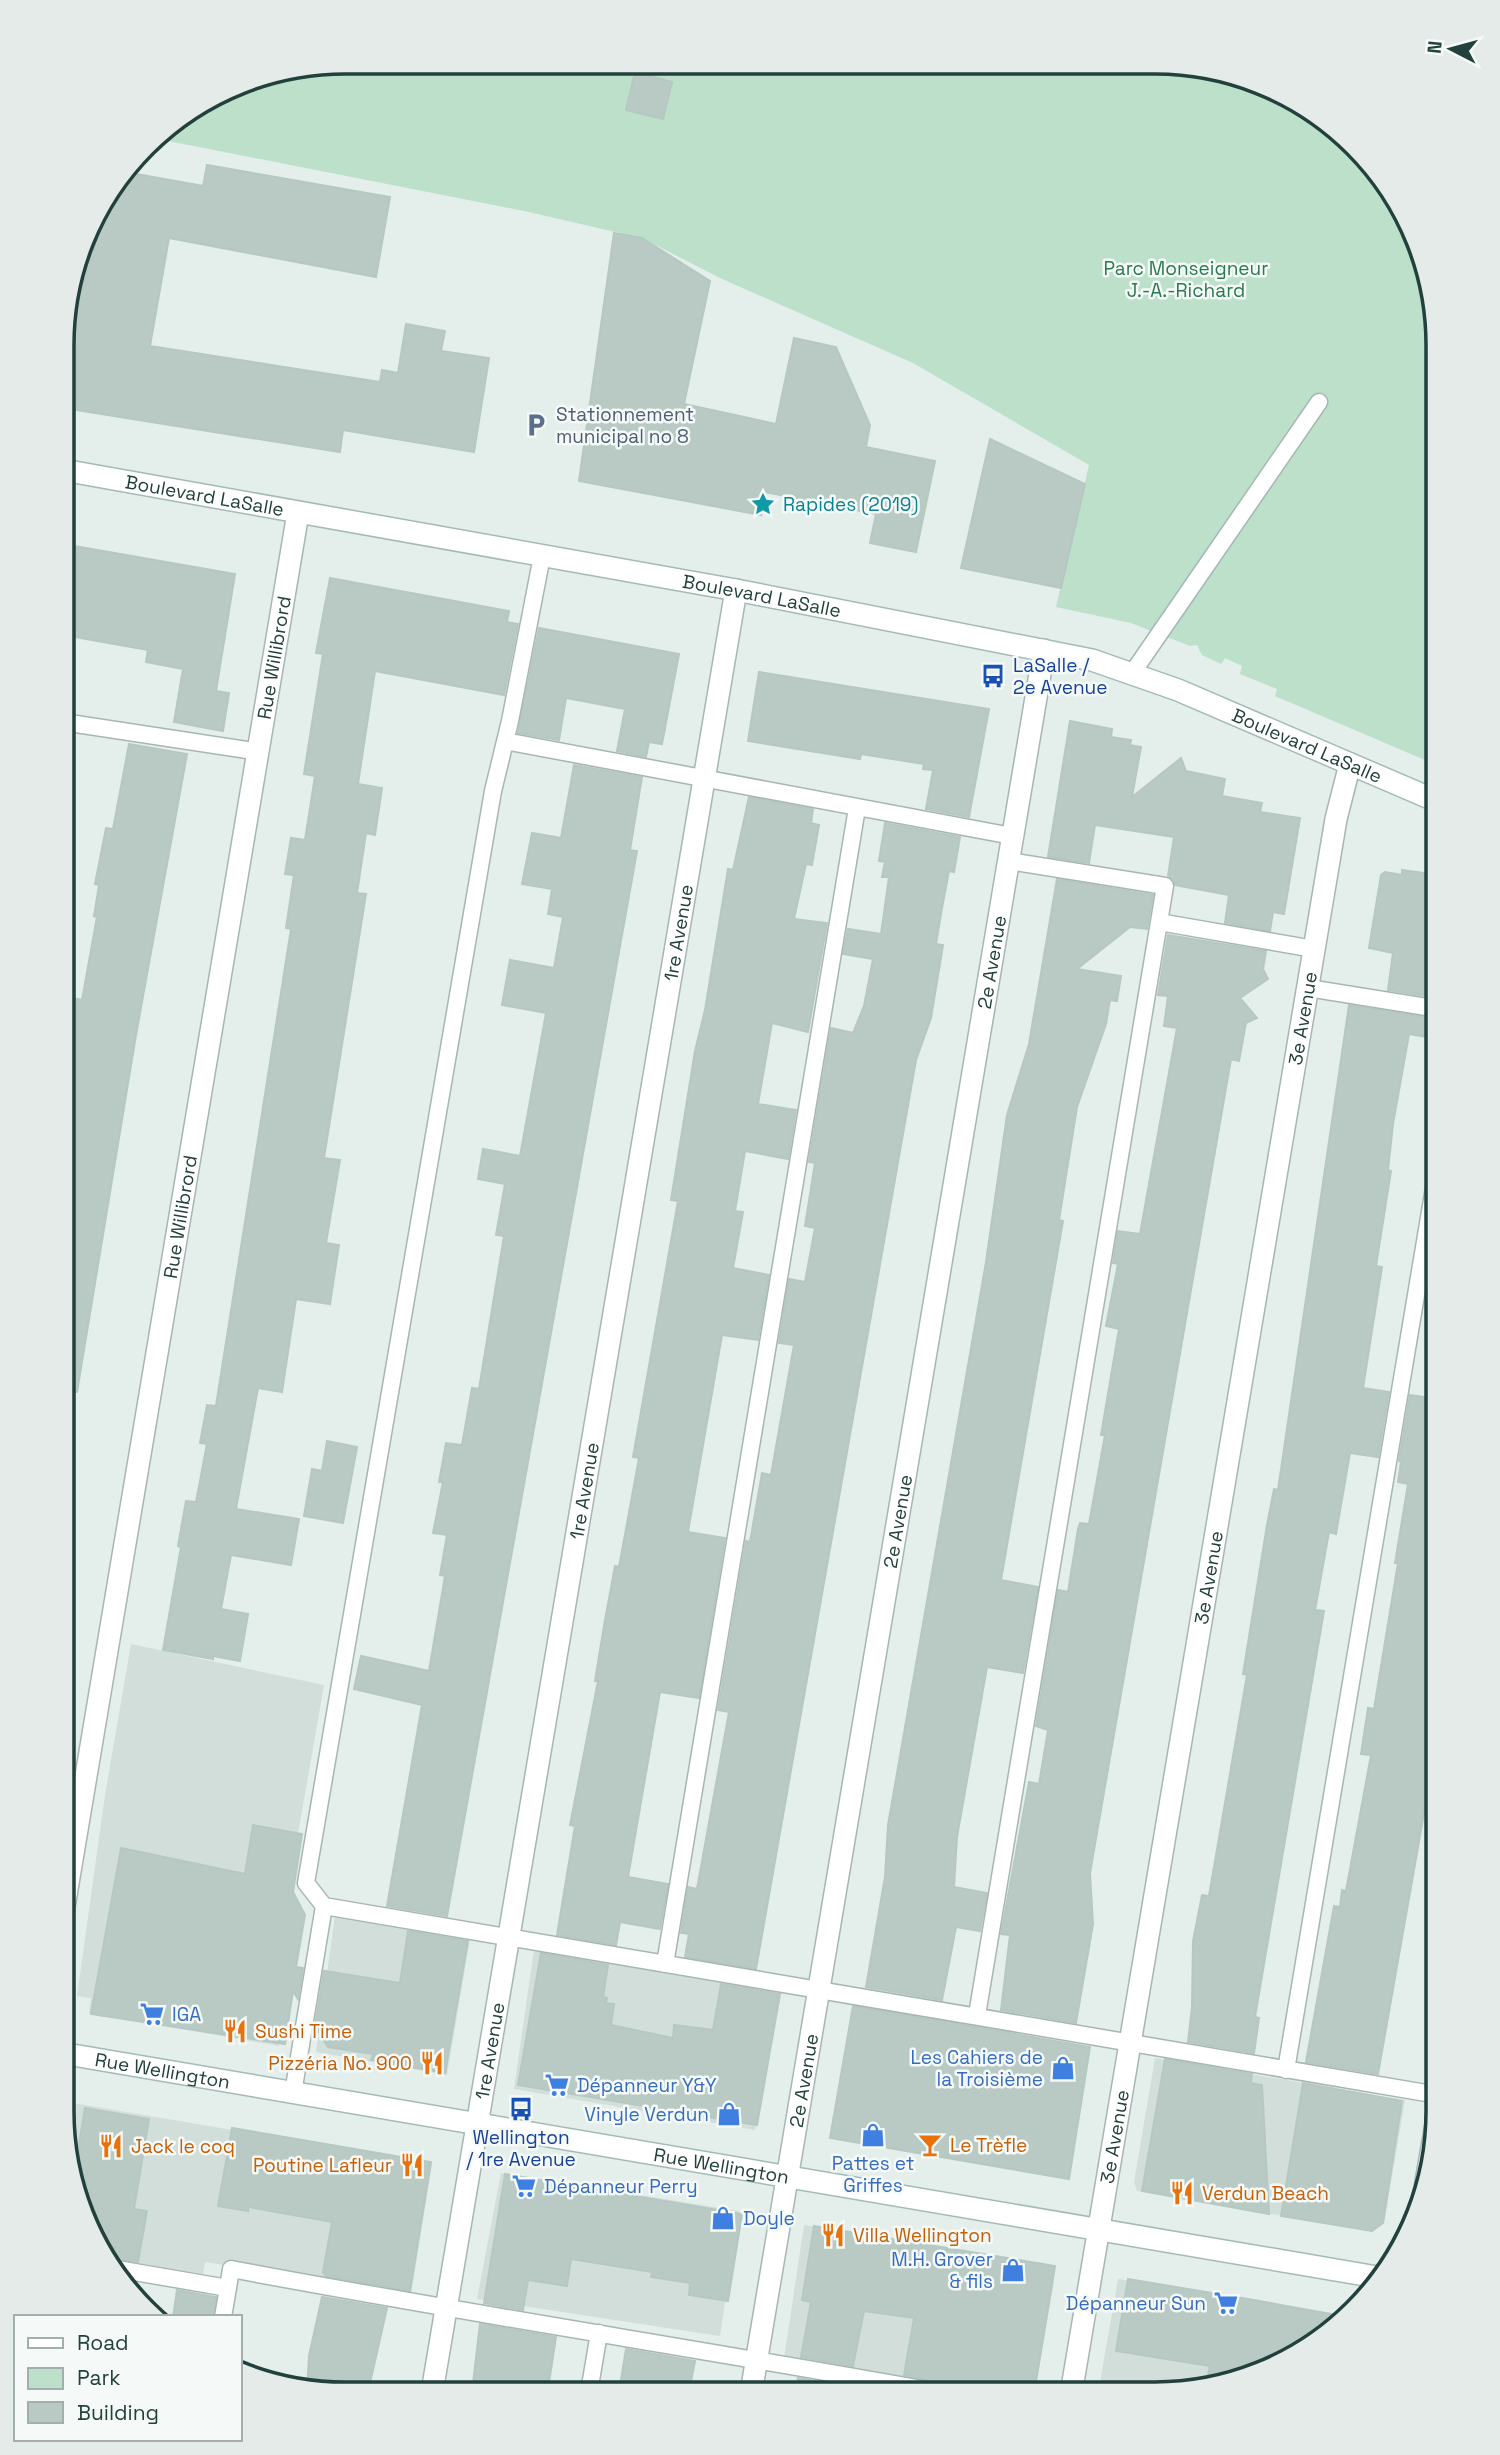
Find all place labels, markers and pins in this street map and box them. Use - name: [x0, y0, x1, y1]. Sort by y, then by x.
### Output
- place label: Stationnement municipal no 8: [556, 402, 694, 449]
- parking icon: Stationnement municipal no 8: [522, 411, 550, 439]
- place icon: Rapides (2019): [749, 490, 777, 518]
- place label: Rapides (2019): [783, 492, 918, 517]
- place label: LaSalle / 2e Avenue: [1013, 653, 1107, 700]
- bus stop icon: LaSalle / 2e Avenue: [979, 662, 1007, 690]
- supermarket icon: IGA: [138, 2000, 166, 2028]
- place label: IGA: [172, 2002, 201, 2027]
- restaurant icon: Sushi Time: [221, 2017, 249, 2045]
- place label: Sushi Time: [255, 2019, 352, 2044]
- place label: Les Cahiers de la Troisième: [911, 2045, 1043, 2092]
- restaurant icon: Pizzéria No. 900: [418, 2049, 446, 2077]
- place label: Pizzéria No. 900: [268, 2051, 412, 2076]
- shop icon: Les Cahiers de la Troisième: [1049, 2054, 1077, 2082]
- supermarket icon: Dépanneur Y&Y: [543, 2071, 571, 2099]
- place label: Dépanneur Y&Y: [577, 2073, 717, 2098]
- bus stop icon: Wellington / 1re Avenue: [507, 2095, 535, 2123]
- shop icon: Vinyle Verdun: [715, 2100, 743, 2128]
- place label: Vinyle Verdun: [584, 2102, 709, 2127]
- shop icon: Pattes et Griffes: [859, 2121, 887, 2149]
- place label: Wellington / 1re Avenue: [466, 2125, 576, 2172]
- bar icon: Le Trèfle: [916, 2131, 944, 2159]
- restaurant icon: Jack le coq: [97, 2132, 125, 2160]
- place label: Le Trèfle: [950, 2133, 1027, 2158]
- place label: Jack le coq: [131, 2134, 235, 2159]
- restaurant icon: Poutine Lafleur: [398, 2151, 426, 2179]
- place label: Pattes et Griffes: [832, 2151, 914, 2198]
- place label: Poutine Lafleur: [253, 2153, 392, 2178]
- supermarket icon: Dépanneur Perry: [510, 2172, 538, 2200]
- place label: Dépanneur Perry: [544, 2174, 698, 2199]
- restaurant icon: Verdun Beach: [1168, 2179, 1196, 2207]
- place label: Verdun Beach: [1202, 2181, 1329, 2206]
- shop icon: Doyle: [709, 2204, 737, 2232]
- place label: Doyle: [743, 2206, 795, 2231]
- restaurant icon: Villa Wellington: [819, 2221, 847, 2249]
- place label: Villa Wellington: [853, 2223, 992, 2248]
- place label: M.H. Grover & fils: [891, 2247, 993, 2294]
- shop icon: M.H. Grover & fils: [999, 2256, 1027, 2284]
- supermarket icon: Dépanneur Sun: [1212, 2289, 1240, 2317]
- place label: Dépanneur Sun: [1066, 2291, 1206, 2316]

